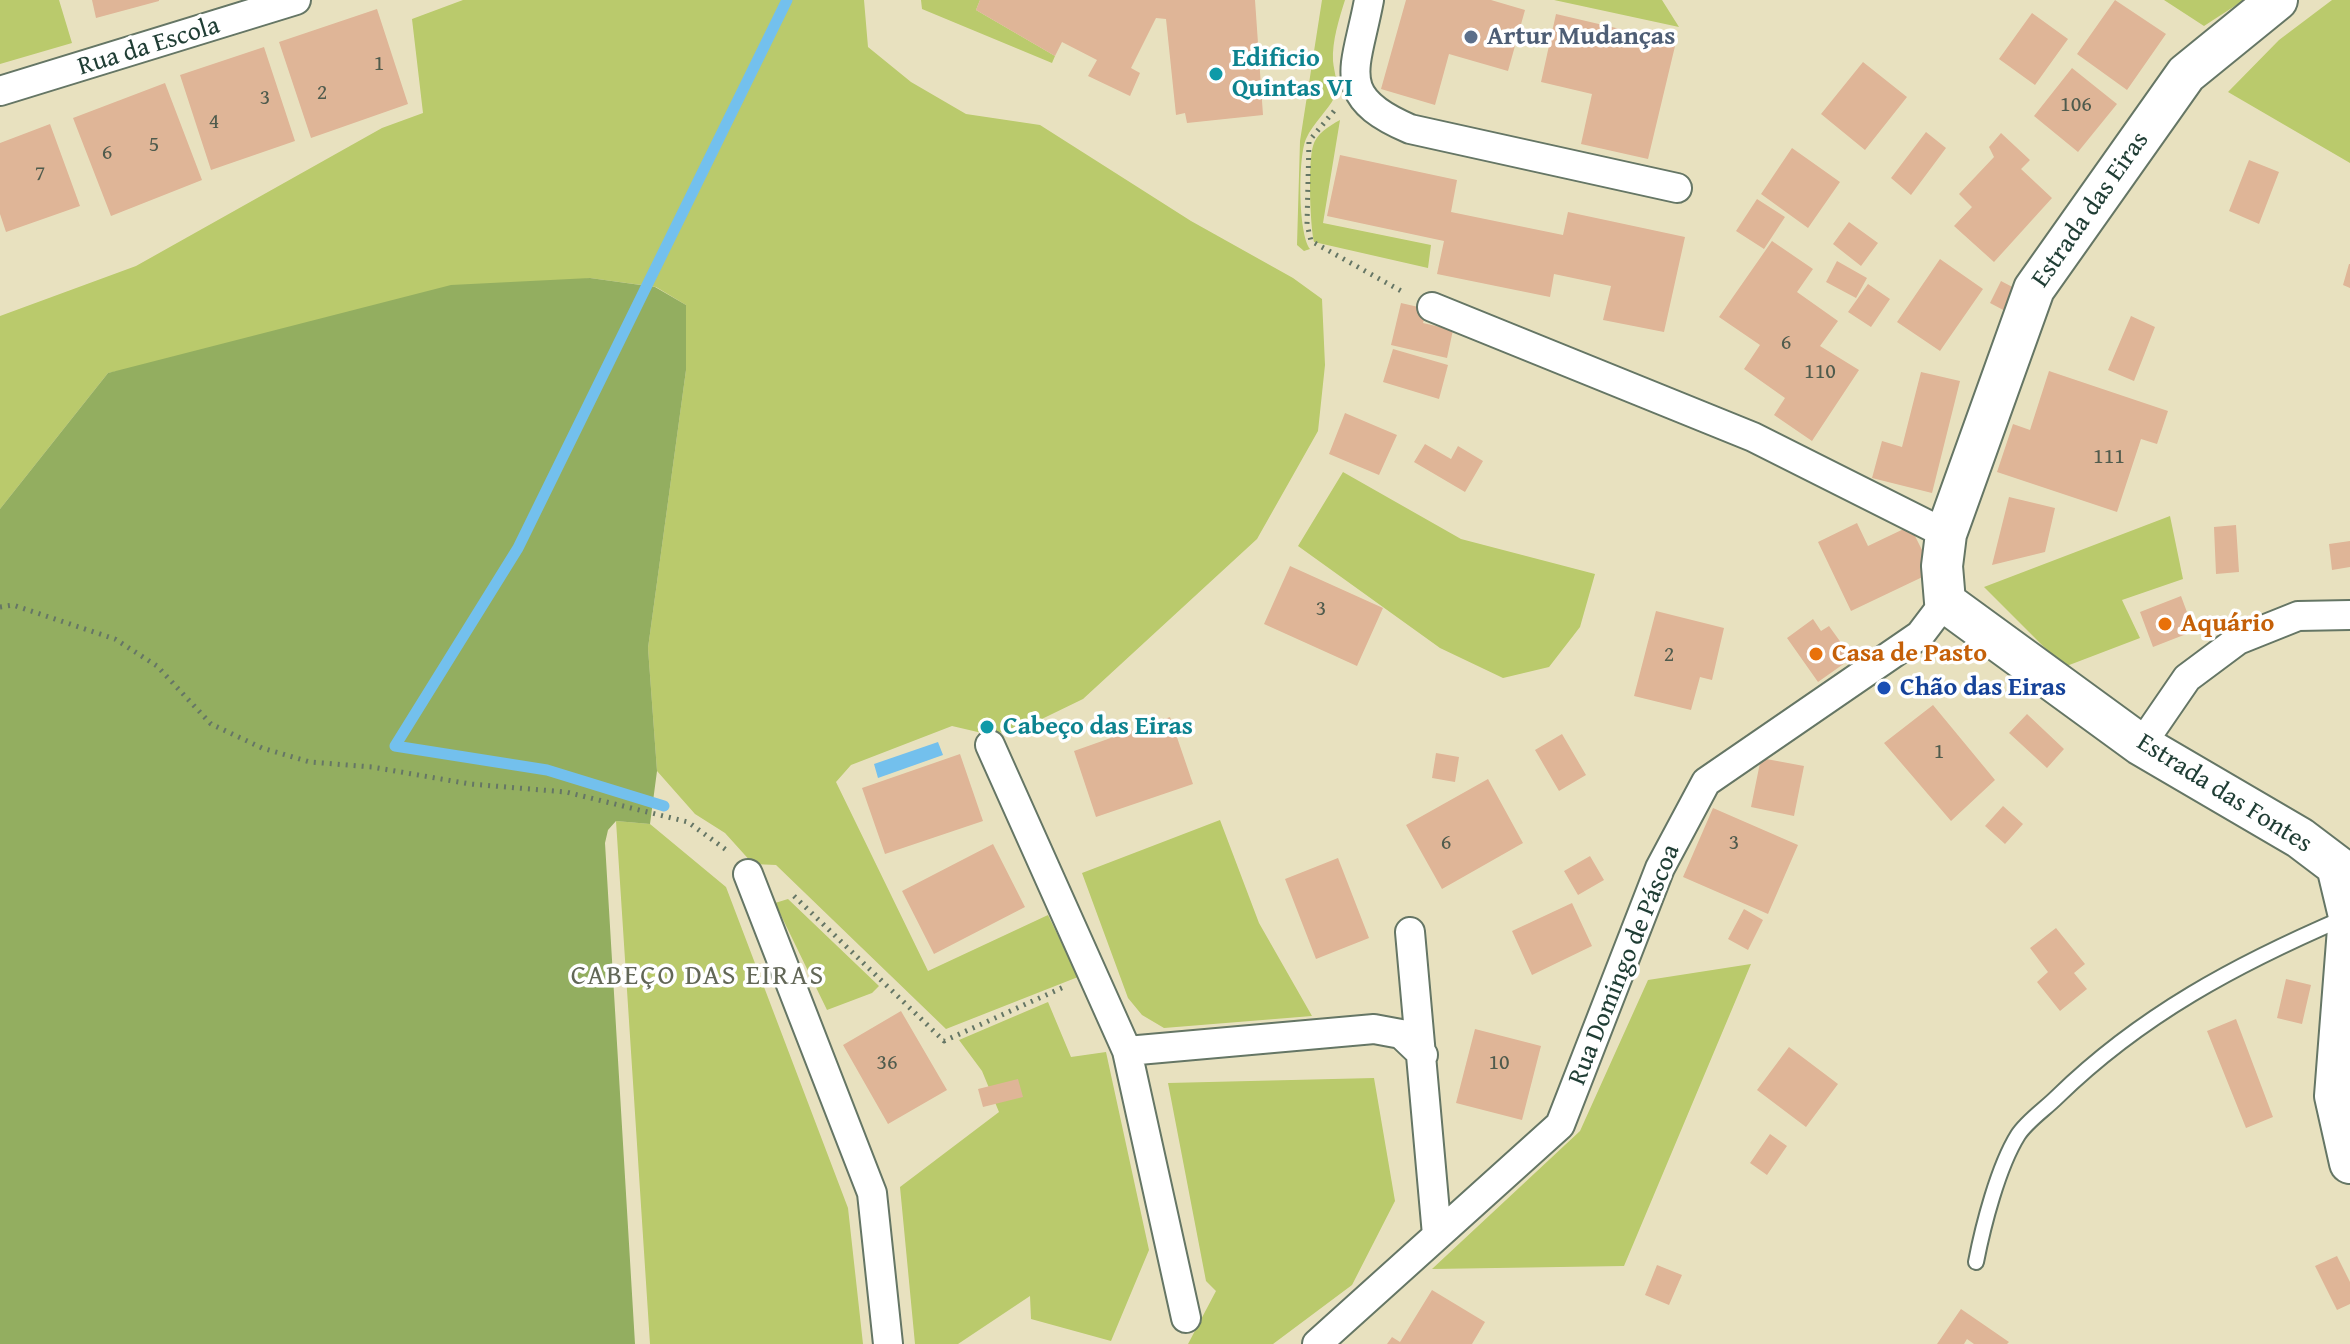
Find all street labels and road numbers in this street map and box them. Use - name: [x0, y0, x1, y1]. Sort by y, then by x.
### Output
- street label: Rua da Escola: [74, 11, 224, 83]
- street label: Estrada das Eiras: [2026, 126, 2156, 294]
- street label: Estrada das Fontes: [2131, 728, 2317, 860]
- street label: Rua Domingo de Páscoa: [1562, 840, 1688, 1090]

